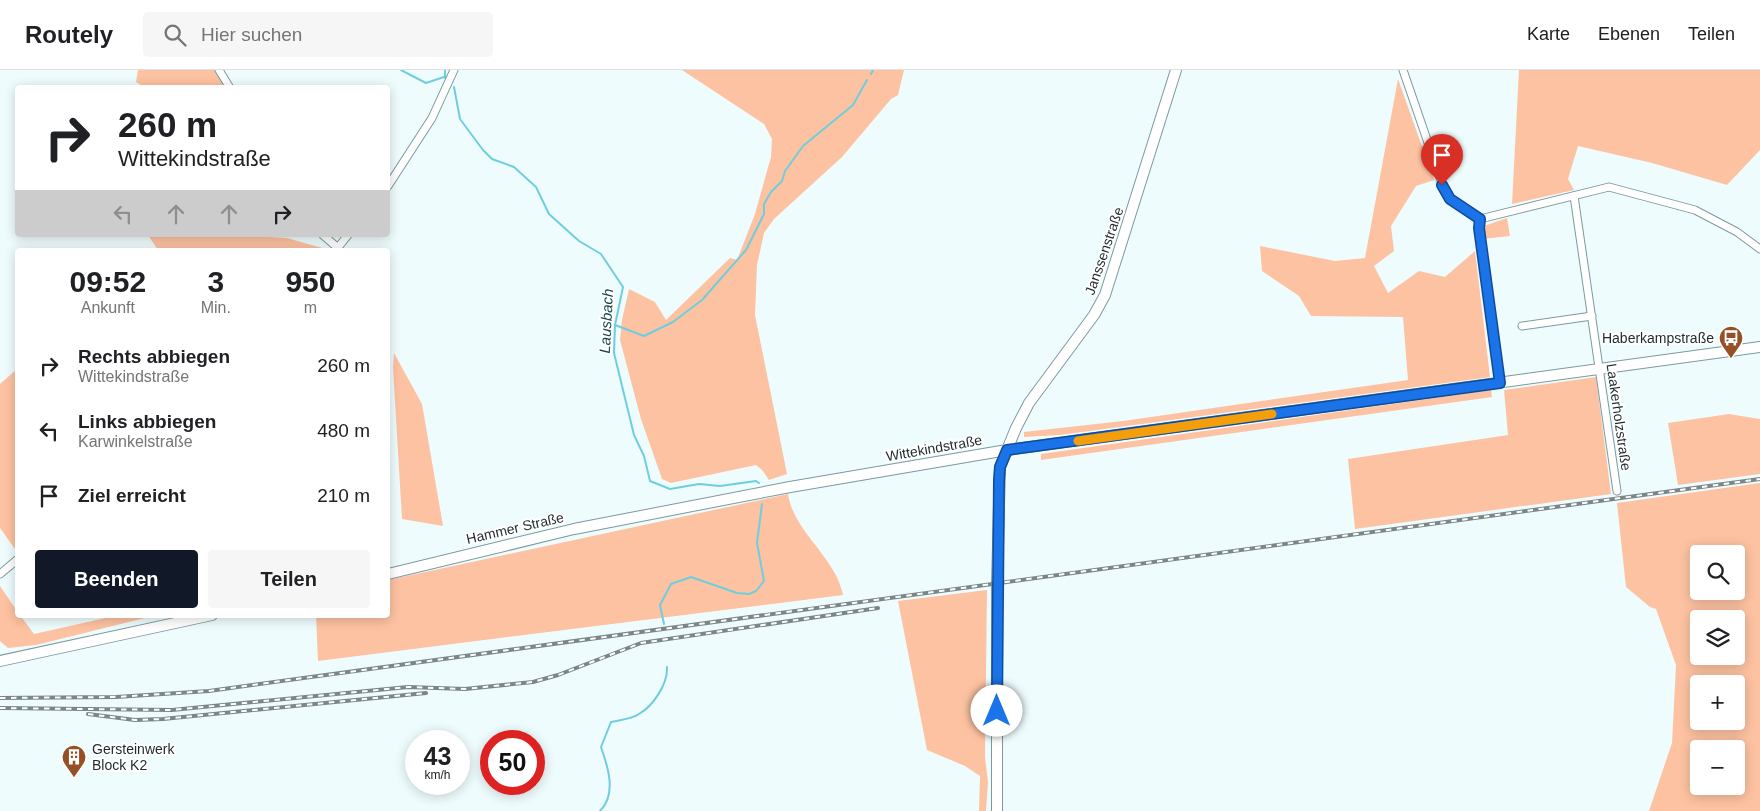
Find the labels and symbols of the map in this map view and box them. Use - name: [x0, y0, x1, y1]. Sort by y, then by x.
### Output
- pin: [1421, 134, 1463, 185]
- street label: Janssenstraße: [1081, 205, 1127, 297]
- water label: Lausbach: [596, 288, 616, 354]
- bus stop icon: Haberkampstraße: [1718, 325, 1744, 359]
- place label: Haberkampstraße: [1602, 330, 1714, 346]
- street label: Laakerholzstraße: [1604, 362, 1634, 472]
- street label: Wittekindstraße: [885, 432, 983, 464]
- street label: Hammer Straße: [465, 509, 566, 547]
- position arrow: [970, 684, 1022, 736]
- speed limit sign: 50: [480, 730, 545, 795]
- place label: Gersteinwerk Block K2: [92, 741, 175, 773]
- building icon: Gersteinwerk Block K2: [61, 744, 87, 778]

